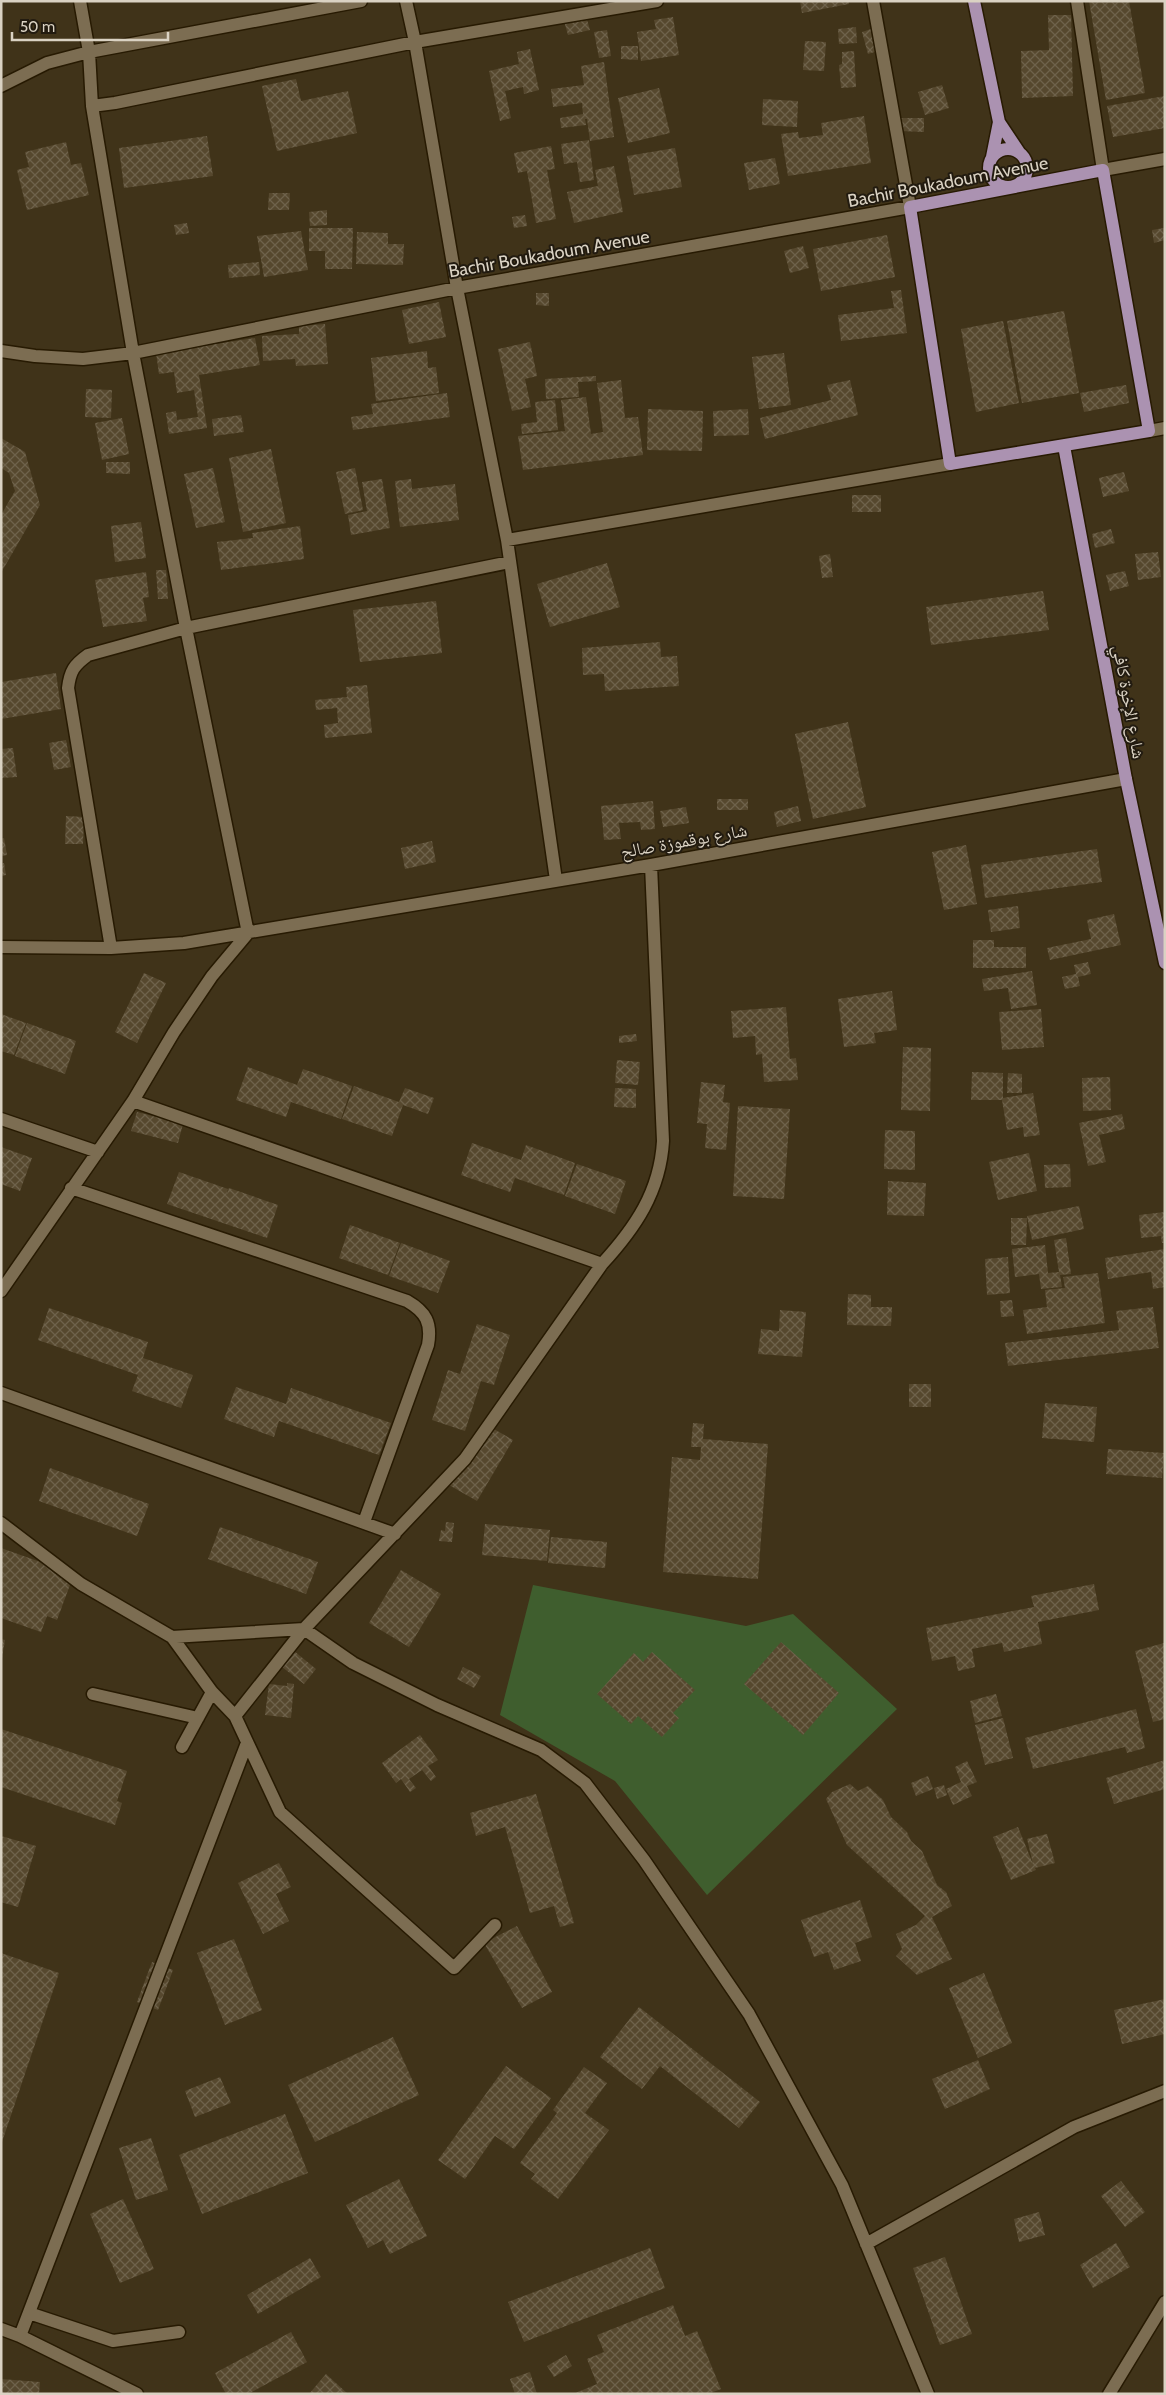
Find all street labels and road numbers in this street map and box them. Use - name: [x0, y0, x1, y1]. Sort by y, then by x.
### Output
- street label: Bachir Boukadoum Avenue: [846, 152, 1050, 212]
- street label: Bachir Boukadoum Avenue: [447, 225, 651, 283]
- street label: شارع الإخوة كافي: [1105, 643, 1150, 761]
- street label: شارع بوقموزة صالح: [619, 819, 749, 864]

